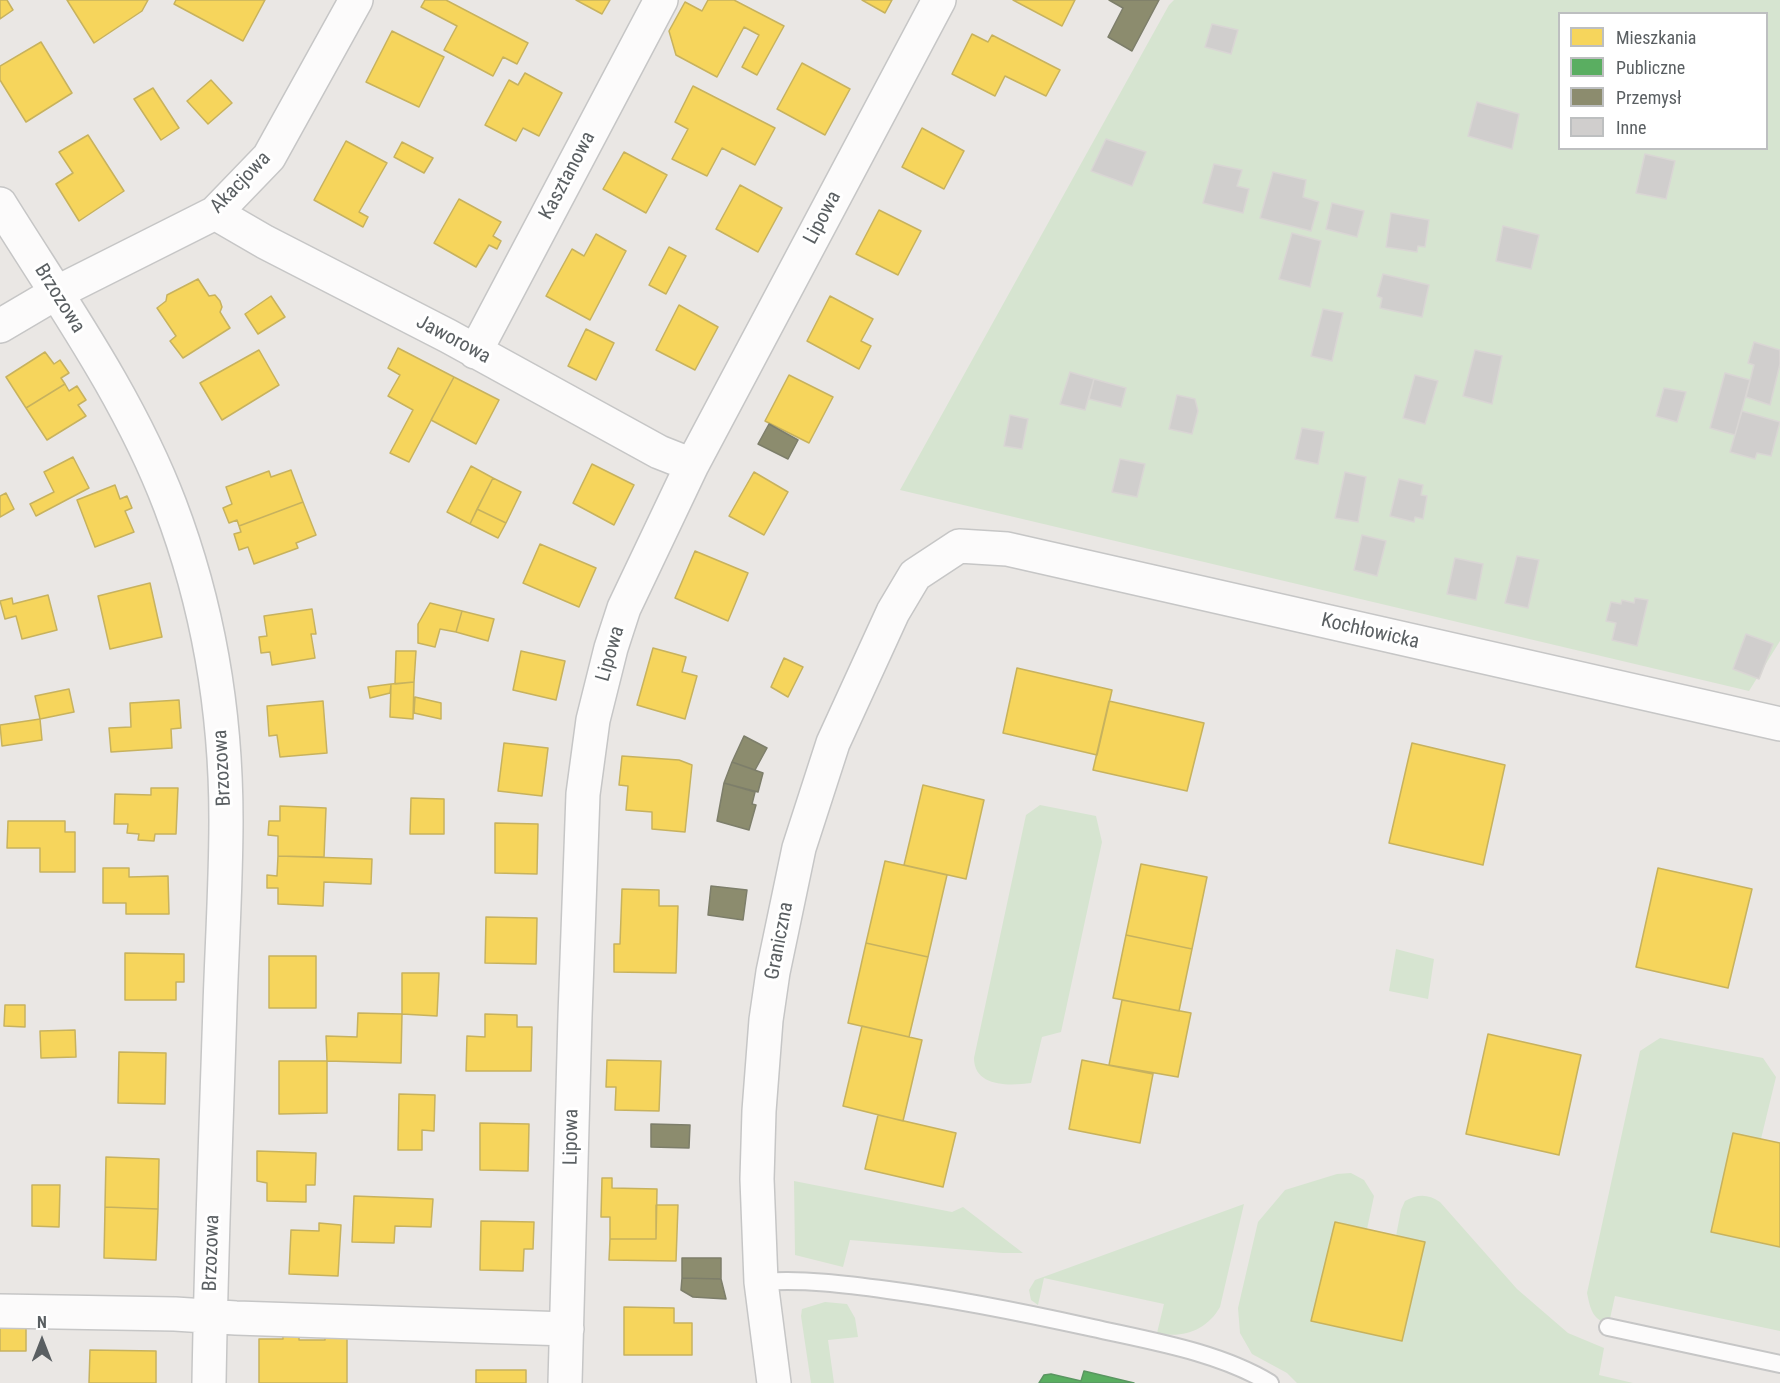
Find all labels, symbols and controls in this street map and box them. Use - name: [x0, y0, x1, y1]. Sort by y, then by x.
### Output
- legend: [1558, 12, 1768, 150]
- text: Mieszkania: [1616, 27, 1696, 48]
- text: Publiczne: [1616, 57, 1685, 78]
- text: Przemysł: [1616, 87, 1681, 108]
- text: Inne: [1616, 117, 1646, 138]
- street label: Kasztanowa: [535, 128, 601, 224]
- street label: Akacjowa: [206, 147, 276, 219]
- street label: Lipowa: [799, 187, 847, 249]
- street label: Brzozowa: [28, 260, 90, 338]
- street label: Jaworowa: [412, 310, 494, 370]
- street label: Kochłowicka: [1319, 609, 1421, 655]
- street label: Lipowa: [592, 623, 630, 685]
- street label: Brzozowa: [209, 729, 237, 807]
- street label: Graniczna: [761, 900, 799, 982]
- street label: Lipowa: [560, 1109, 584, 1165]
- street label: Brzozowa: [199, 1214, 225, 1292]
- north arrow: [12, 1311, 72, 1371]
- text: N: [37, 1313, 47, 1332]

